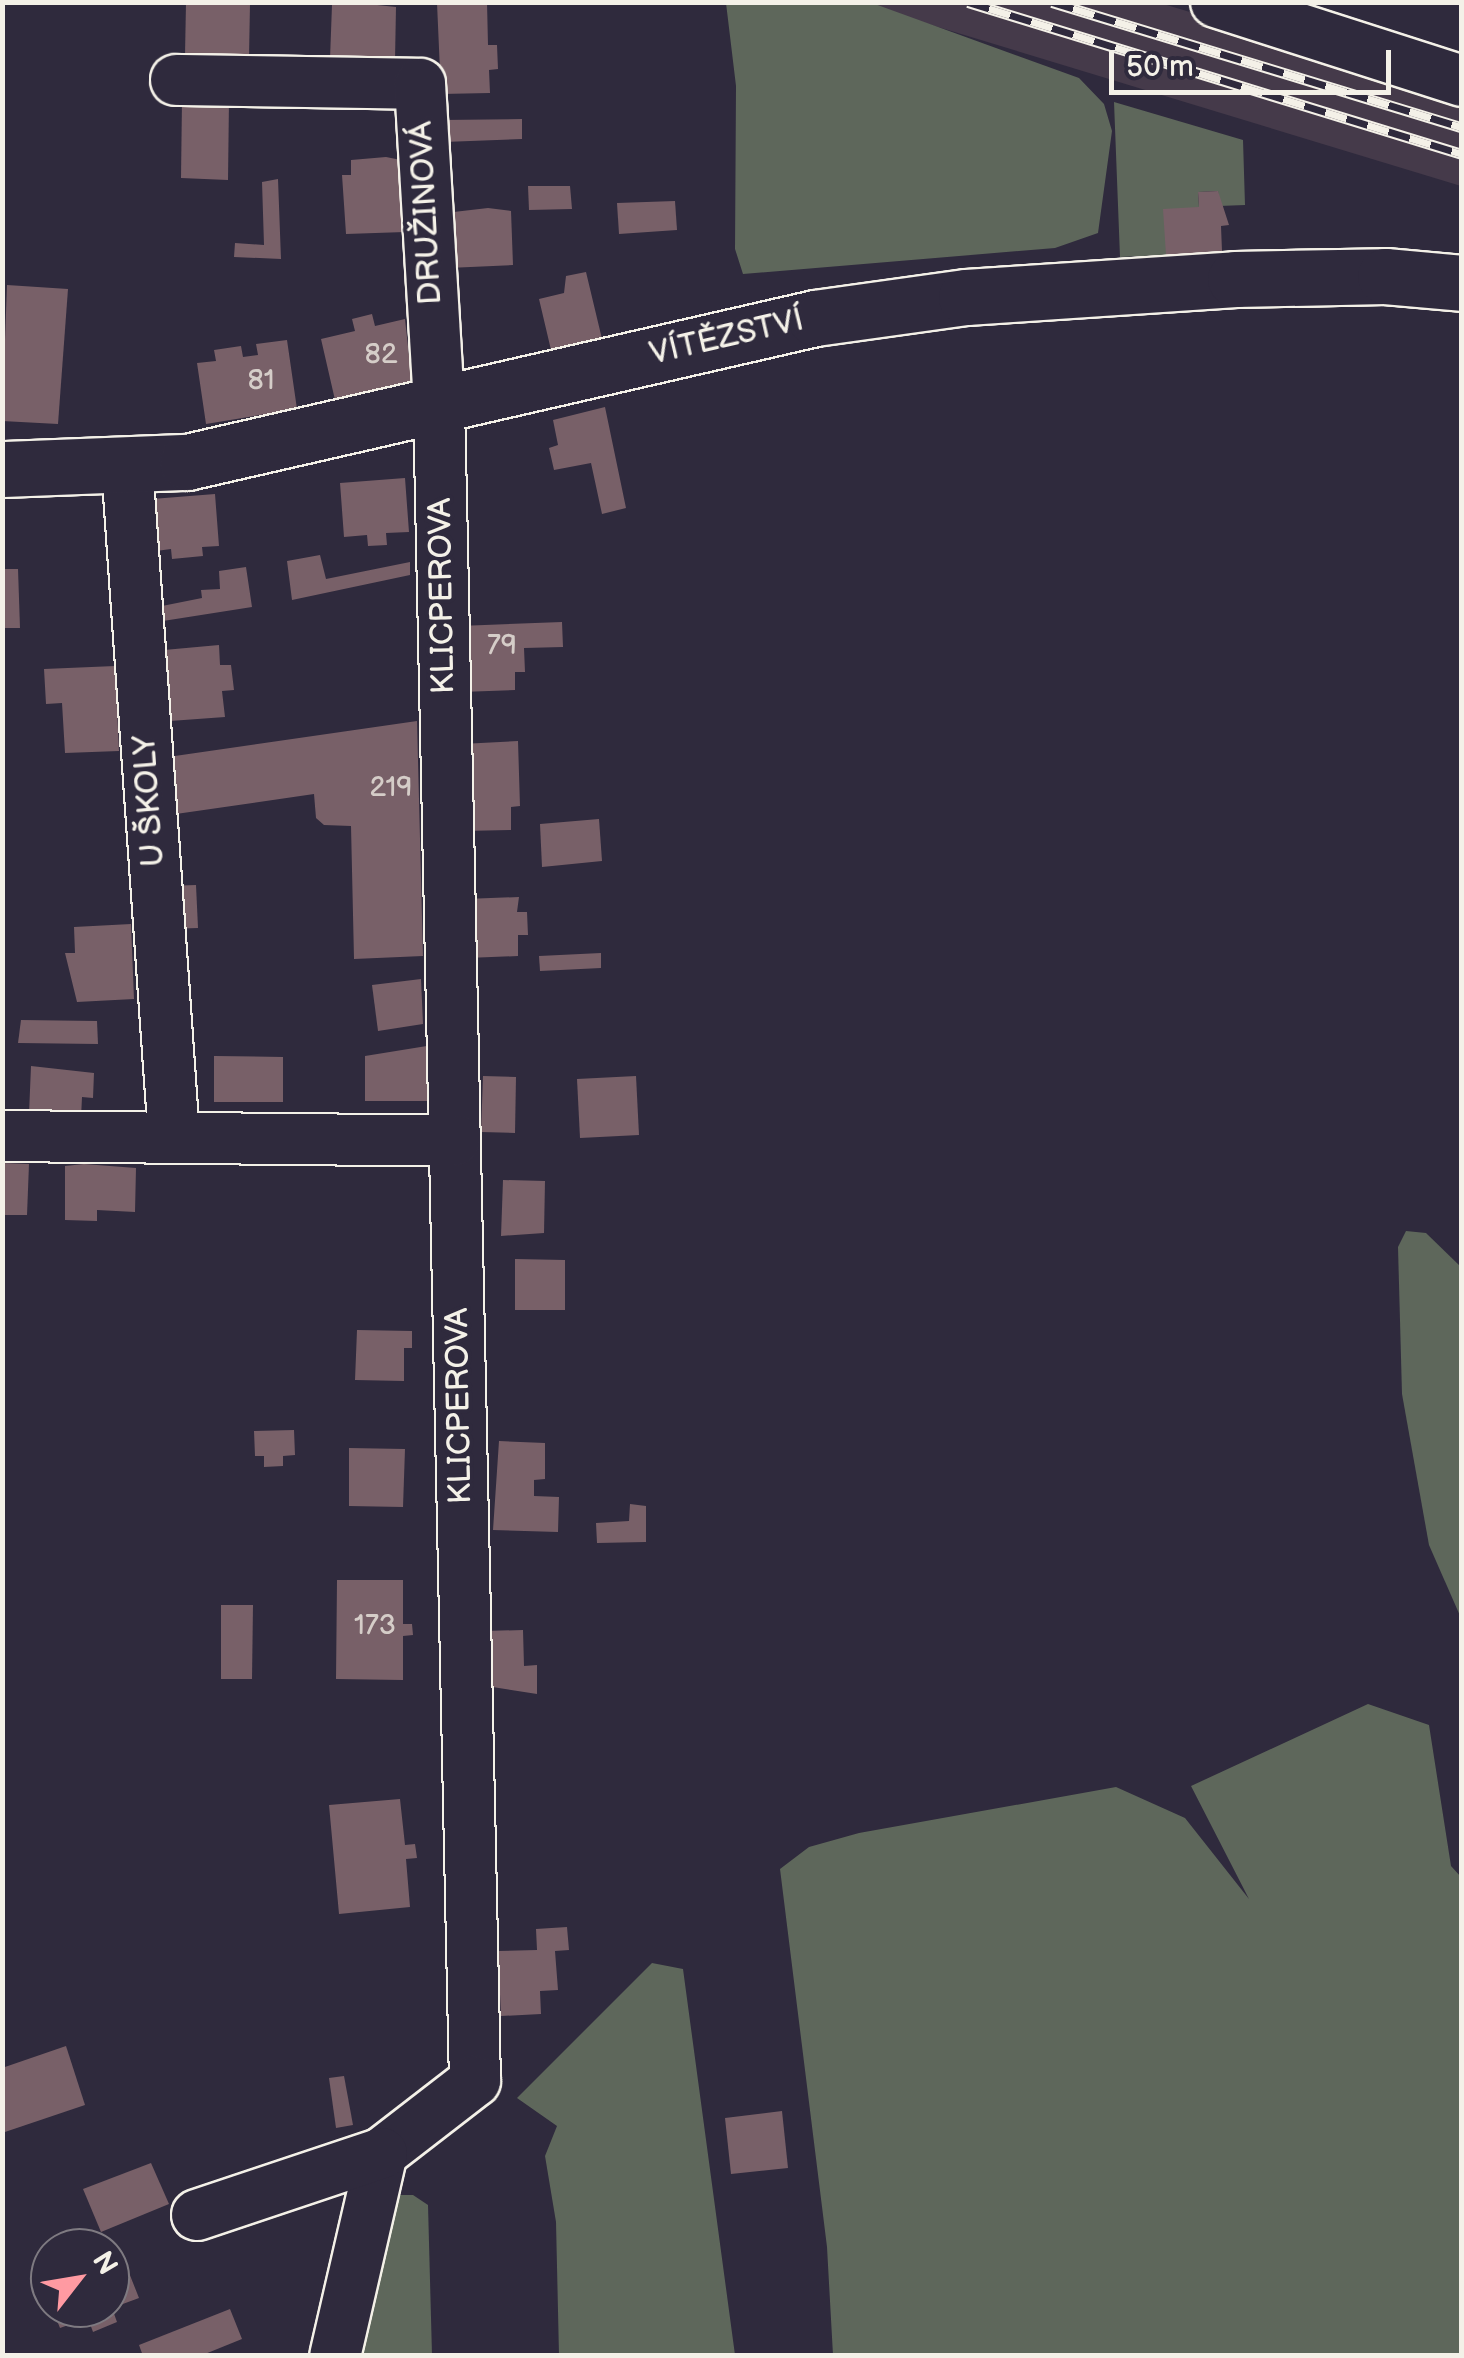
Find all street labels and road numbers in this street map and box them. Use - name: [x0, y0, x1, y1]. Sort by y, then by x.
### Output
- street label: DRUŽINOVÁ: [403, 120, 451, 306]
- street label: VÍTĚZSTVÍ: [646, 302, 808, 374]
- street label: KLICPEROVA: [422, 498, 464, 694]
- street label: U ŠKOLY: [126, 734, 174, 868]
- street label: KLICPEROVA: [439, 1308, 481, 1504]

